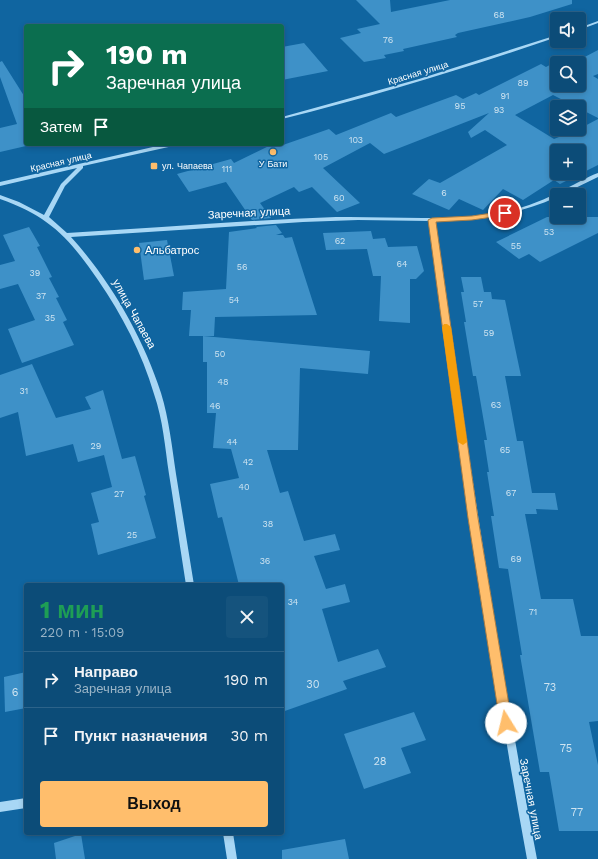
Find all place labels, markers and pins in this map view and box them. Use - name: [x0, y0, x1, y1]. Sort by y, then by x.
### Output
- marker: У Бати: [268, 147, 278, 157]
- place label: У Бати: [259, 159, 287, 169]
- marker: ул. Чапаева: [149, 161, 159, 171]
- place label: ул. Чапаева: [162, 161, 213, 171]
- pin: [488, 196, 522, 230]
- place label: Альбатрос: [145, 244, 200, 257]
- marker: Альбатрос: [132, 245, 142, 255]

